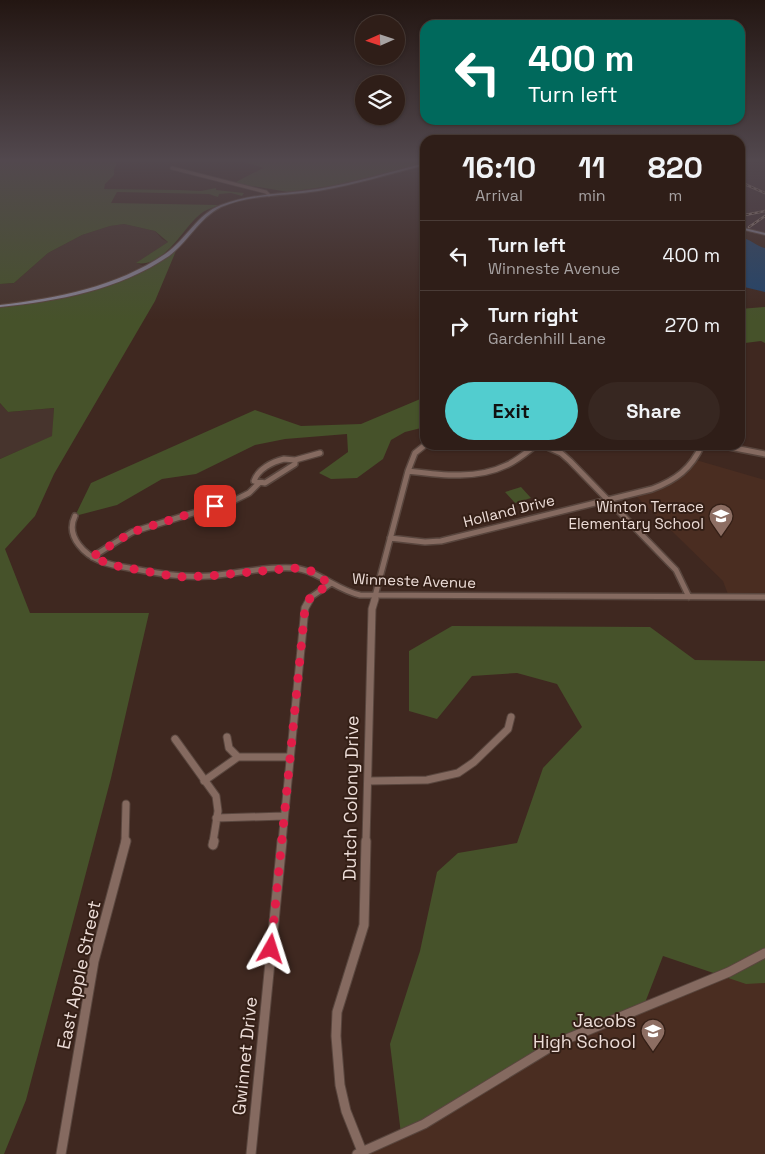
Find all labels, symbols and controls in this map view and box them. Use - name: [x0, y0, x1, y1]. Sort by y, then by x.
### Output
- north arrow: [355, 15, 405, 65]
- map controls: [355, 15, 405, 125]
- text: 400 m: [528, 37, 634, 81]
- icon: left: [445, 40, 510, 105]
- button: layers: [355, 75, 405, 125]
- text: Turn left: [528, 80, 618, 108]
- text: 16:10: [462, 148, 536, 187]
- text: 11: [578, 148, 605, 187]
- text: 820: [648, 148, 703, 187]
- text: Arrival: [475, 185, 523, 206]
- text: min: [578, 185, 606, 206]
- text: m: [668, 185, 682, 206]
- text: Turn left: [488, 233, 566, 258]
- icon: left: [445, 242, 473, 270]
- text: 400 m: [663, 243, 720, 268]
- text: Winneste Avenue: [488, 258, 620, 279]
- text: Turn right: [488, 303, 578, 328]
- icon: right: [445, 312, 473, 340]
- text: 270 m: [665, 313, 720, 338]
- text: Gardenhill Lane: [488, 328, 606, 349]
- button: Exit: [445, 382, 578, 440]
- button: Share: [588, 382, 720, 440]
- pin: [194, 485, 236, 527]
- street label: Holland Drive: [461, 490, 557, 531]
- icon: arrive: [201, 492, 229, 520]
- place label: Winton Terrace Elementary School: [568, 497, 704, 533]
- school or university icon: Winton Terrace Elementary School: [708, 503, 734, 537]
- street label: Winneste Avenue: [352, 569, 476, 592]
- street label: Dutch Colony Drive: [338, 715, 363, 881]
- street label: East Apple Street: [52, 898, 106, 1051]
- position arrow: [244, 922, 296, 974]
- street label: Gwinnet Drive: [227, 996, 262, 1116]
- place label: Jacobs High School: [533, 1009, 636, 1053]
- school or university icon: Jacobs High School: [640, 1018, 666, 1052]

